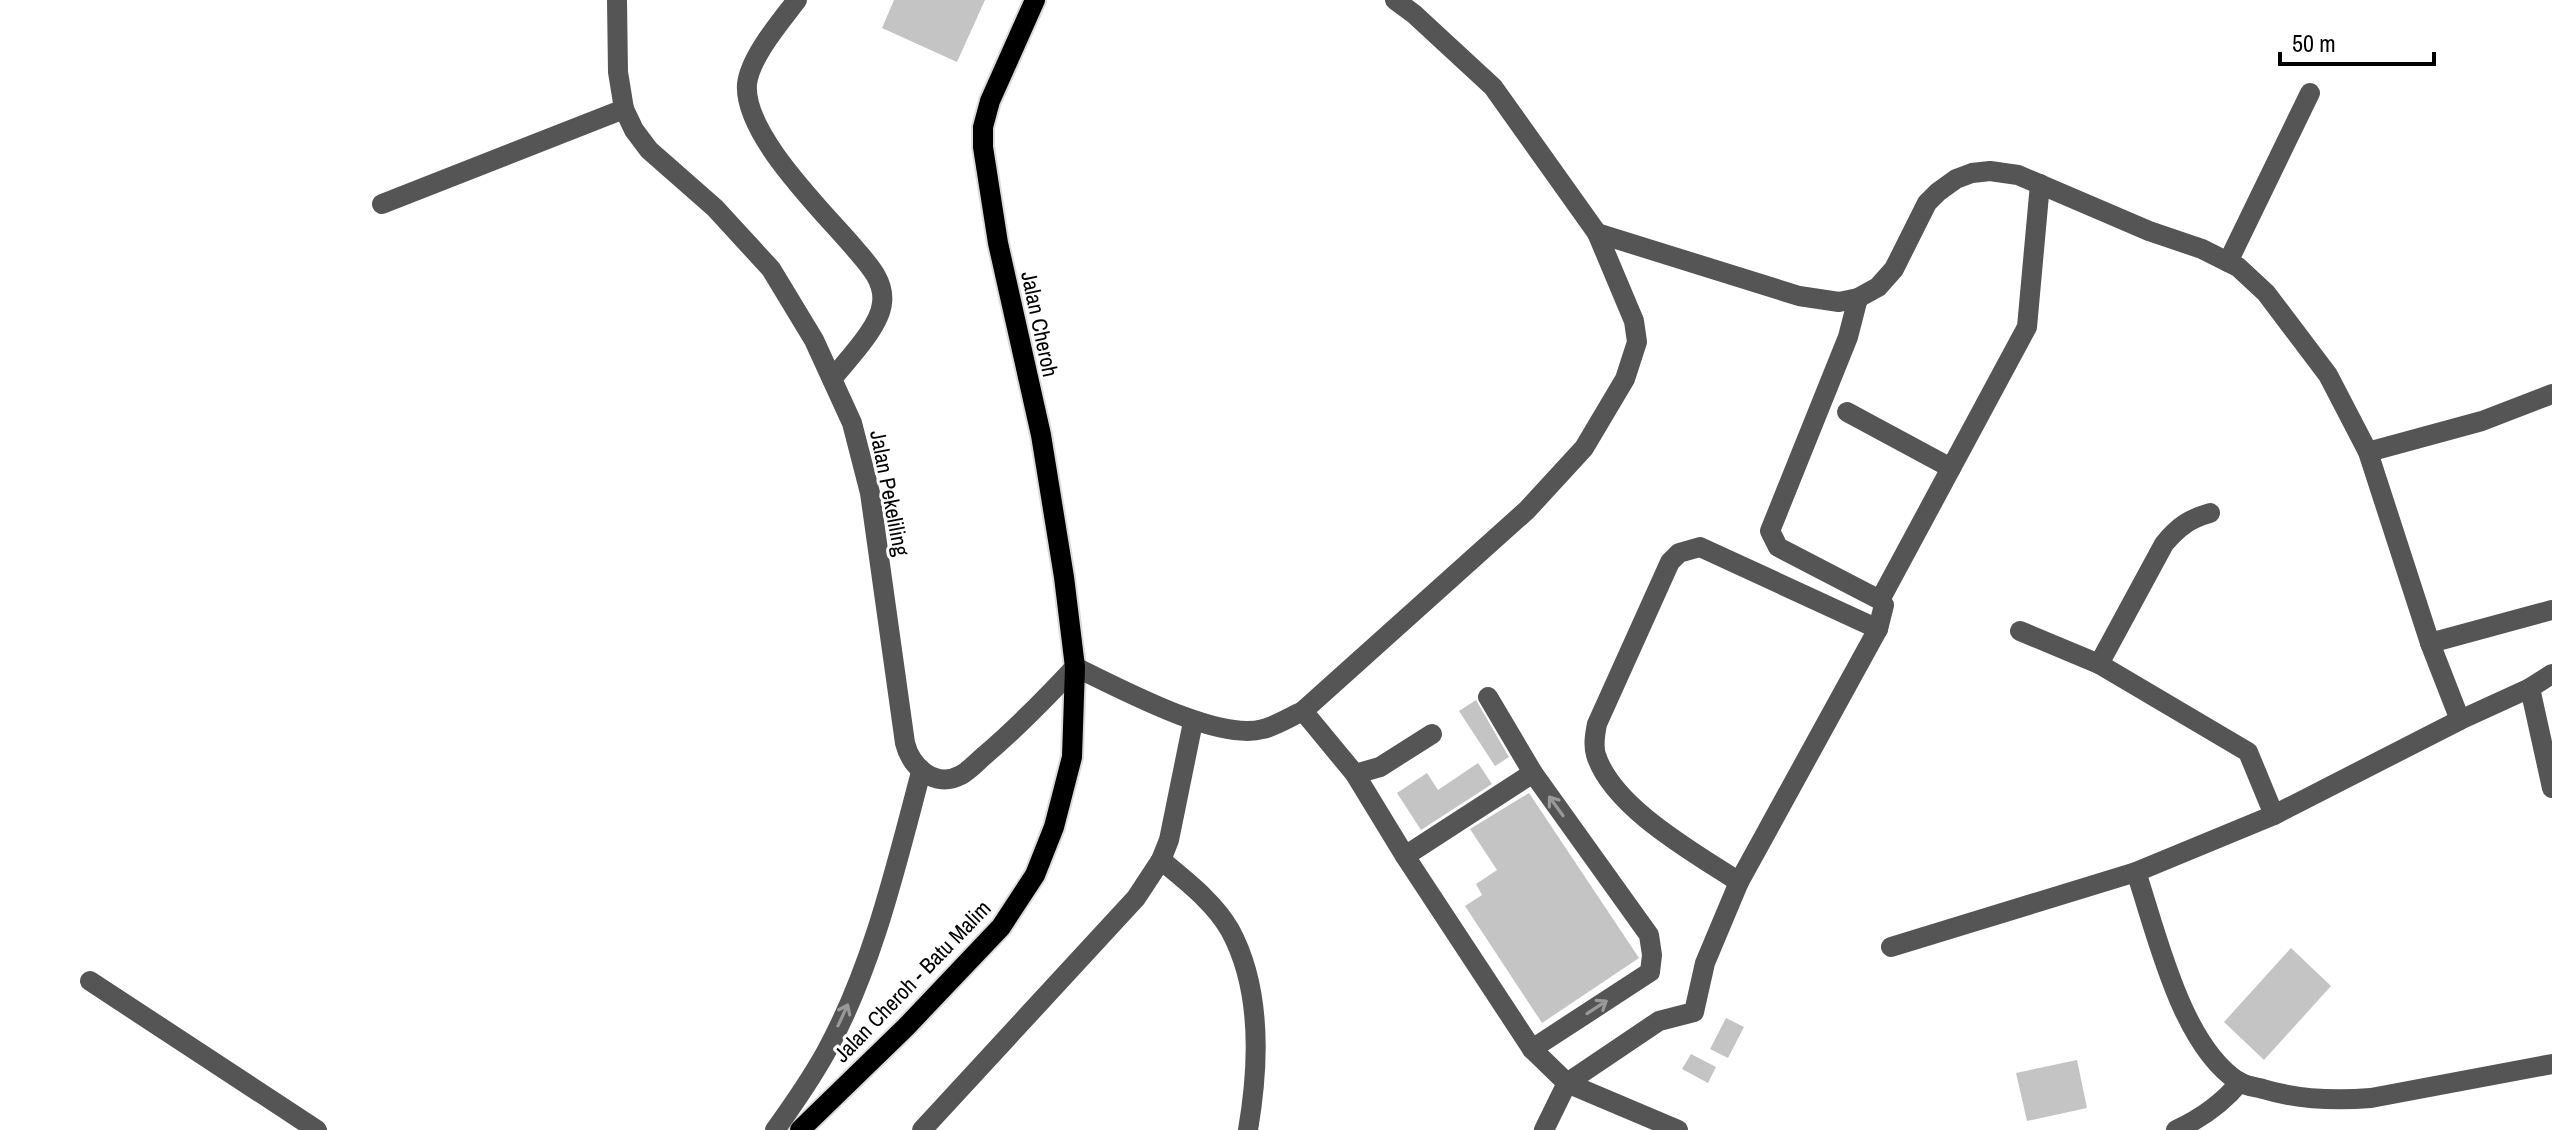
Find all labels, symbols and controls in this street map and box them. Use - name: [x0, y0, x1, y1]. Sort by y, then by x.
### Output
- scale bar: [2280, 16, 2434, 66]
- text: 50 m: [2292, 27, 2336, 59]
- street label: Jalan Cheroh: [1014, 268, 1066, 380]
- street label: Jalan Pekeliling: [863, 428, 917, 558]
- one-way arrow: [1548, 795, 1564, 817]
- street label: Jalan Cheroh - Batu Malim: [827, 893, 997, 1069]
- one-way arrow: [1585, 998, 1608, 1014]
- one-way arrow: [836, 1003, 851, 1027]

